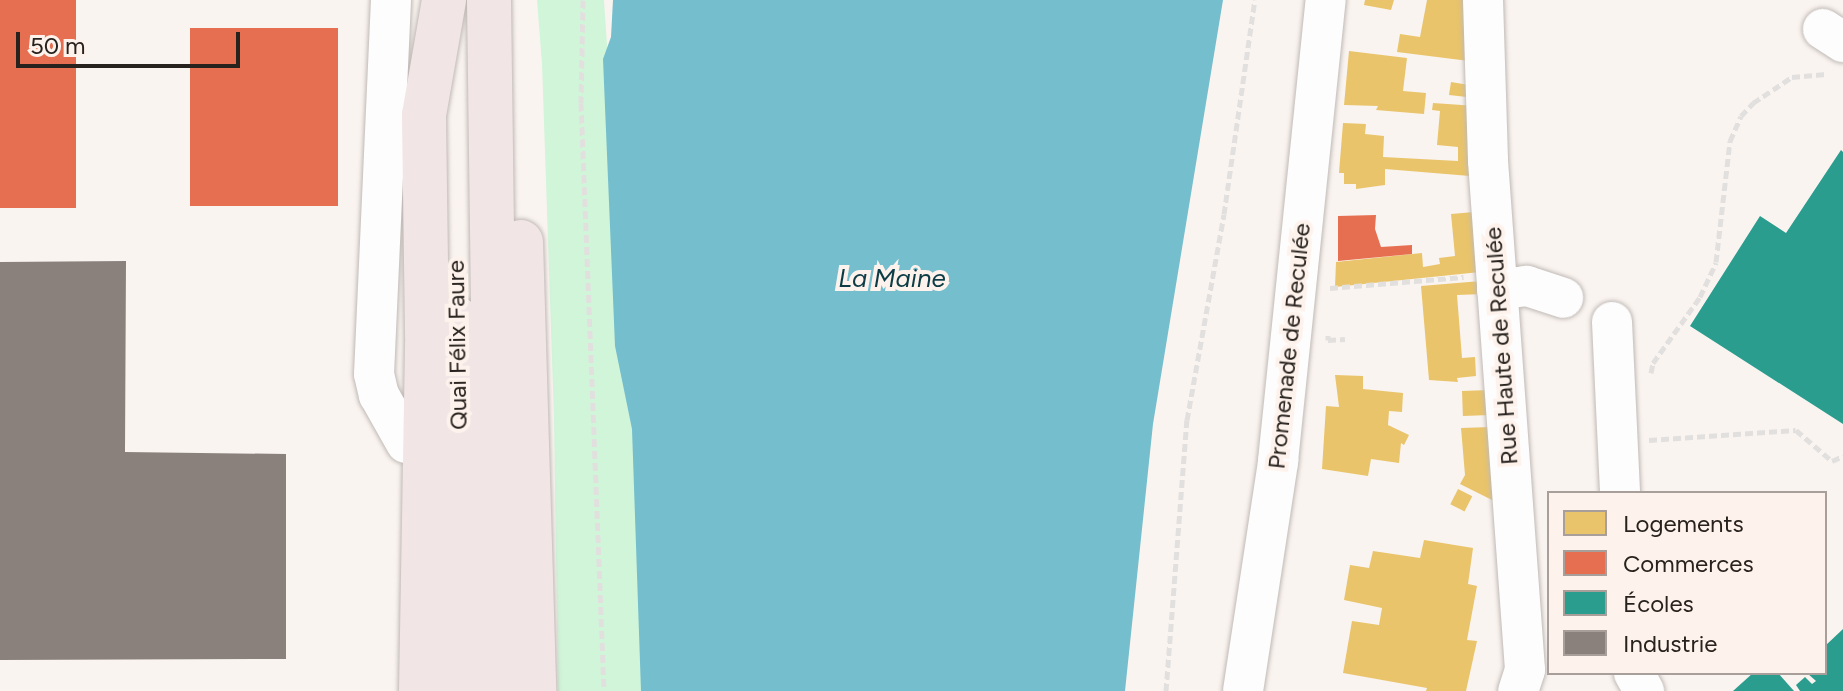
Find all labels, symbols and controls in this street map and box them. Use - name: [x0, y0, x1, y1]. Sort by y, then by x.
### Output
- scale bar: [20, 16, 244, 66]
- text: 50 m: [30, 31, 86, 60]
- street label: Promenade de Reculée: [1262, 222, 1316, 470]
- street label: Rue Haute de Reculée: [1478, 226, 1524, 466]
- street label: Quai Félix Faure: [441, 260, 473, 430]
- water label: La Maine: [838, 263, 946, 295]
- legend: [1547, 491, 1827, 675]
- text: Logements: [1623, 509, 1744, 538]
- text: Commerces: [1623, 549, 1754, 578]
- text: Écoles: [1623, 589, 1694, 618]
- text: Industrie: [1623, 629, 1717, 658]

